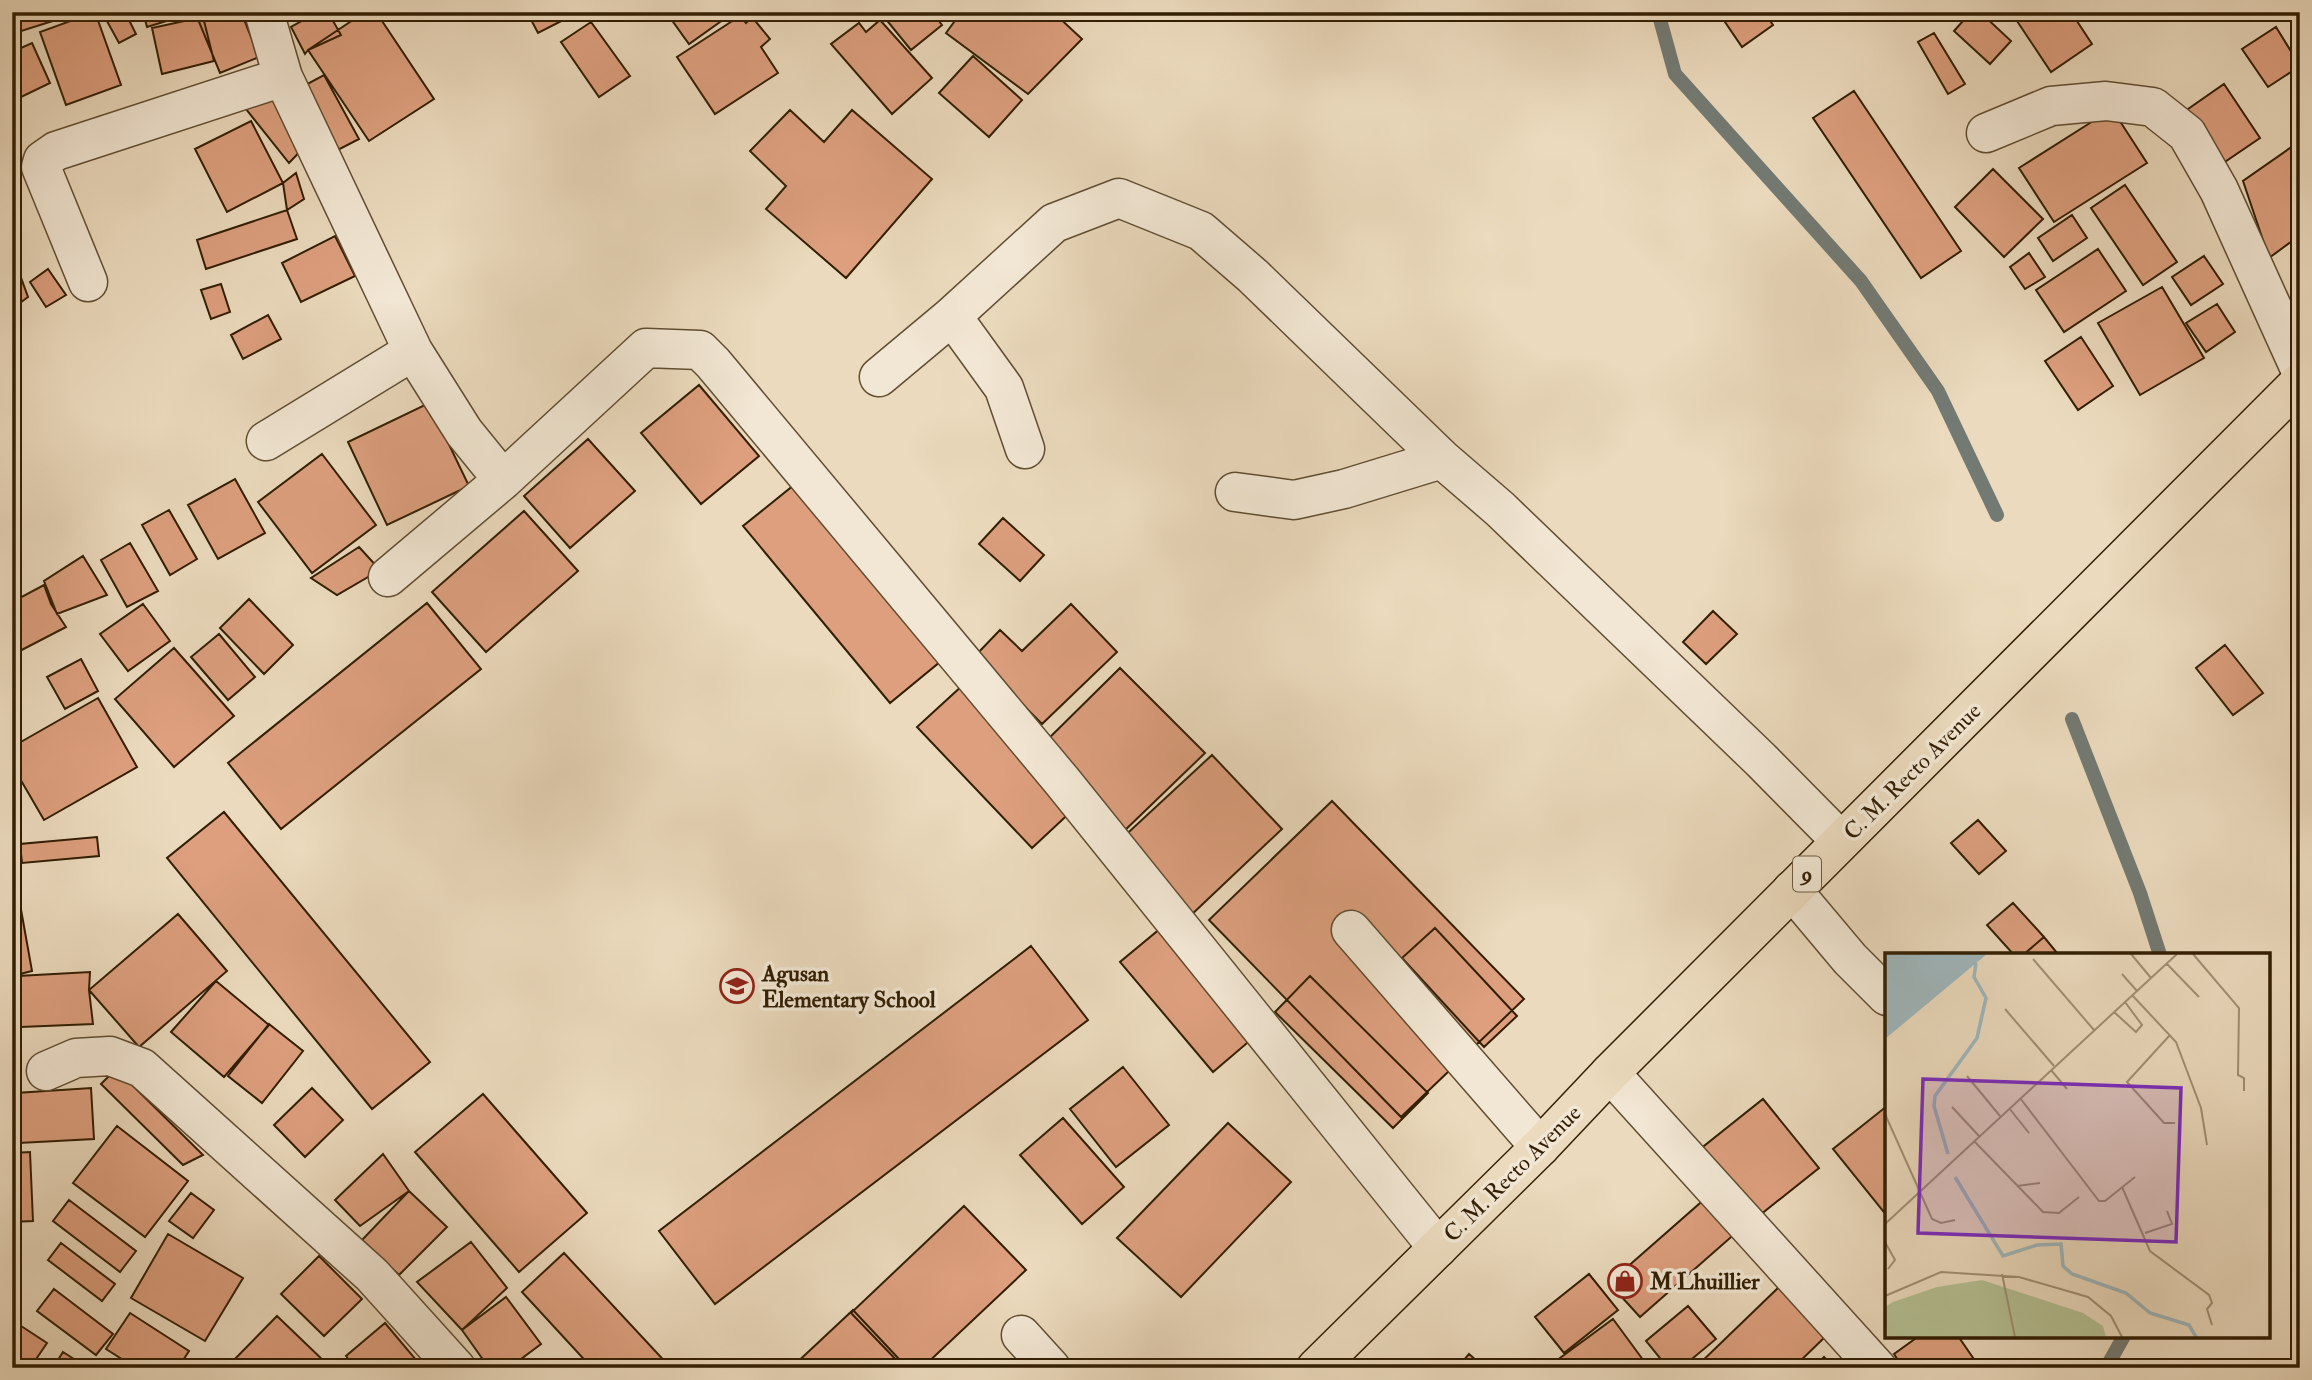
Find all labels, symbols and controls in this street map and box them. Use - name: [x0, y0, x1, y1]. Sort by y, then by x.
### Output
- street label: C. M. Recto Avenue: [1838, 696, 1987, 846]
- road number: 9: [1793, 856, 1821, 892]
- inset map: [1885, 953, 2270, 1338]
- place label: Agusan Elementary School: [761, 959, 937, 1015]
- school or university icon: Agusan Elementary School: [718, 967, 756, 1005]
- street label: C. M. Recto Avenue: [1438, 1098, 1587, 1248]
- shop icon: M Lhuillier: [1606, 1262, 1644, 1300]
- place label: M Lhuillier: [1649, 1267, 1760, 1296]

